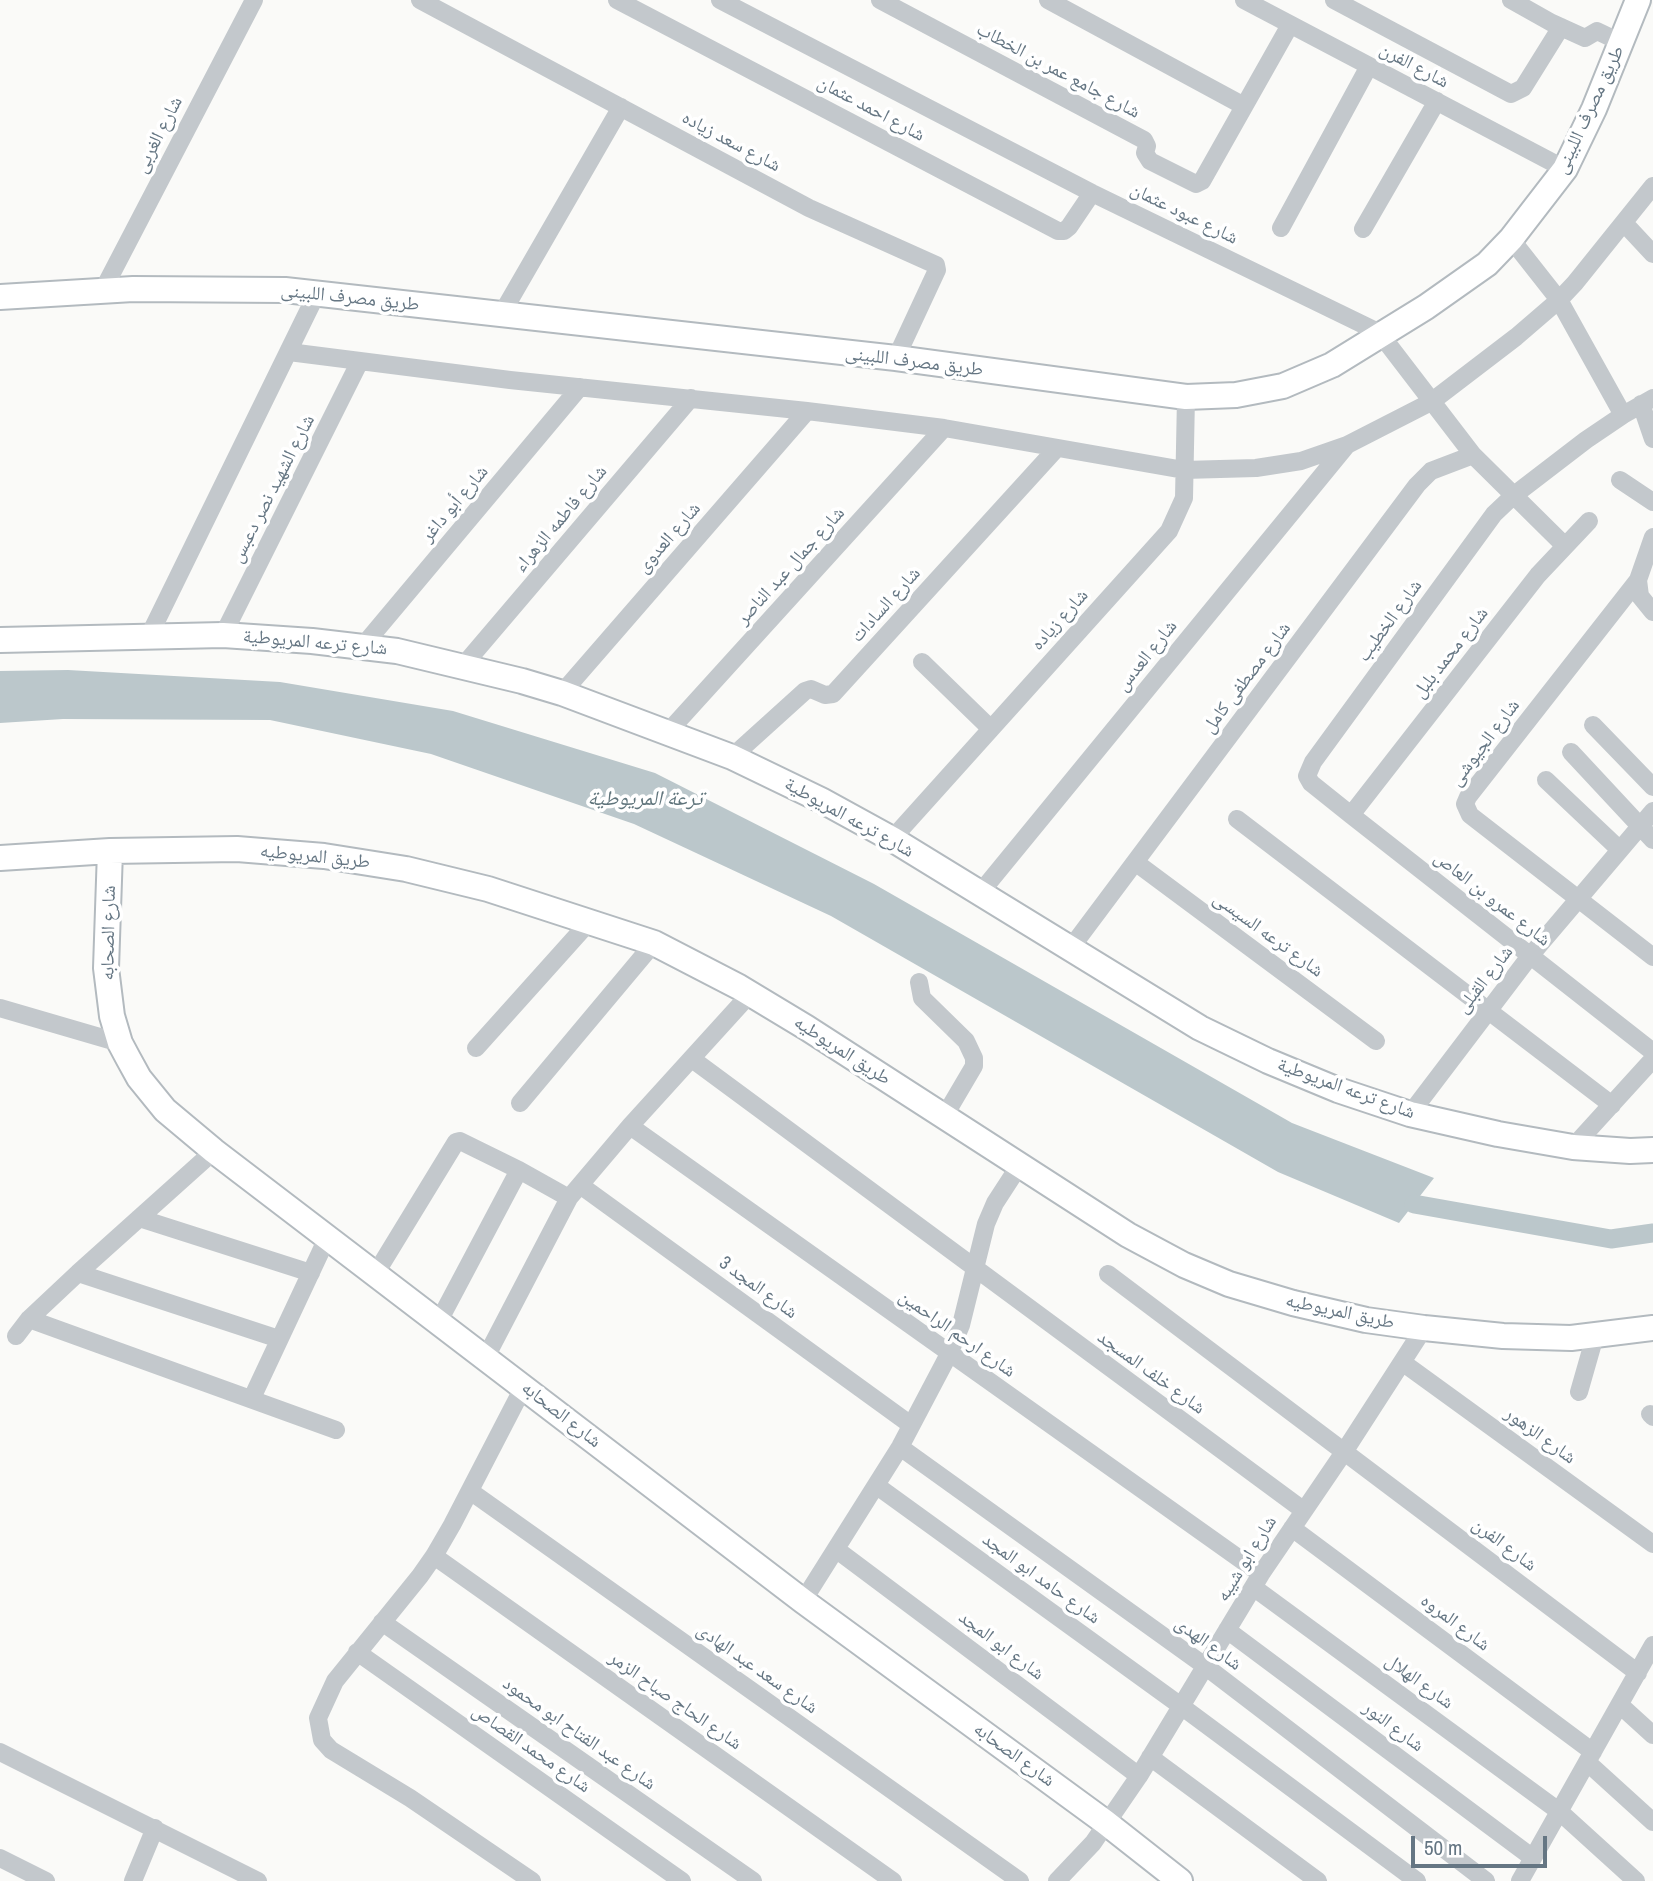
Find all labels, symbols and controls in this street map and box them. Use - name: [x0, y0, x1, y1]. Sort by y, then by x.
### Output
- street label: شارع جامع عمر بن الخطاب: [972, 18, 1144, 124]
- street label: شارع الفرن: [1375, 38, 1453, 94]
- street label: طريق مصرف اللبينى: [1550, 42, 1630, 178]
- street label: شارع احمد عثمان: [813, 71, 929, 147]
- street label: شارع الغربى: [130, 93, 188, 177]
- street label: شارع سعد زياده: [678, 106, 784, 178]
- street label: شارع عبود عثمان: [1126, 178, 1242, 250]
- street label: طريق مصرف اللبينى: [280, 279, 420, 317]
- street label: طريق مصرف اللبينى: [844, 342, 984, 382]
- street label: شارع الشهيد نصر دعبس: [226, 411, 320, 567]
- street label: شارع أبو داغر: [416, 461, 494, 547]
- street label: شارع فاطمه الزهراء: [510, 461, 612, 577]
- street label: شارع العدوى: [632, 498, 706, 578]
- street label: شارع جمال عبد الناصر: [732, 502, 850, 630]
- street label: شارع السادات: [846, 563, 926, 647]
- street label: شارع الخطيب: [1353, 575, 1427, 667]
- street label: شارع زياده: [1027, 585, 1093, 655]
- street label: شارع محمد بلبل: [1408, 603, 1494, 703]
- street label: شارع العدس: [1111, 616, 1183, 696]
- street label: شارع مصطفى كامل: [1198, 618, 1296, 738]
- street label: شارع ترعه المريوطية: [242, 625, 388, 661]
- street label: شارع الجيوشى: [1445, 695, 1525, 791]
- street label: شارع ترعه المريوطية: [780, 773, 918, 863]
- water label: ترعة المريوطية: [587, 786, 703, 812]
- street label: طريق المريوطيه: [259, 840, 371, 874]
- street label: شارع عمرو بن العاص: [1429, 846, 1555, 952]
- street label: شارع الصحابه: [97, 885, 121, 981]
- street label: شارع ترعه السيسى: [1208, 887, 1328, 983]
- street label: شارع القبلى: [1452, 942, 1518, 1018]
- street label: طريق المريوطيه: [789, 1011, 895, 1091]
- street label: شارع ترعه المريوطية: [1274, 1054, 1418, 1124]
- street label: شارع المجد 3: [714, 1252, 802, 1324]
- street label: شارع ارحم الراحمين: [894, 1285, 1020, 1383]
- street label: طريق المريوطيه: [1283, 1289, 1397, 1335]
- street label: شارع خلف المسجد: [1093, 1326, 1209, 1420]
- street label: شارع الصحابه: [517, 1377, 605, 1453]
- street label: شارع الزهور: [1500, 1403, 1580, 1469]
- street label: شارع ابو شيبه: [1212, 1512, 1282, 1606]
- street label: شارع الفرن: [1467, 1513, 1541, 1577]
- street label: شارع حامد ابو المجد: [978, 1529, 1104, 1629]
- street label: شارع المروه: [1416, 1589, 1494, 1657]
- street label: شارع ابو المجد: [954, 1606, 1048, 1686]
- street label: شارع الهدى: [1170, 1612, 1246, 1676]
- street label: شارع سعد عبد الهادى: [692, 1619, 822, 1719]
- street label: شارع الحاج صباح الزمر: [604, 1647, 746, 1755]
- street label: شارع الهلال: [1380, 1650, 1458, 1714]
- street label: شارع عبد الفتاح ابو محمود: [498, 1673, 660, 1795]
- street label: شارع النور: [1358, 1697, 1428, 1757]
- street label: شارع محمد القصاص: [467, 1700, 595, 1798]
- street label: شارع الصحابه: [969, 1718, 1059, 1792]
- scale bar: [1415, 1822, 1552, 1866]
- text: 50 m: [1424, 1833, 1462, 1862]

